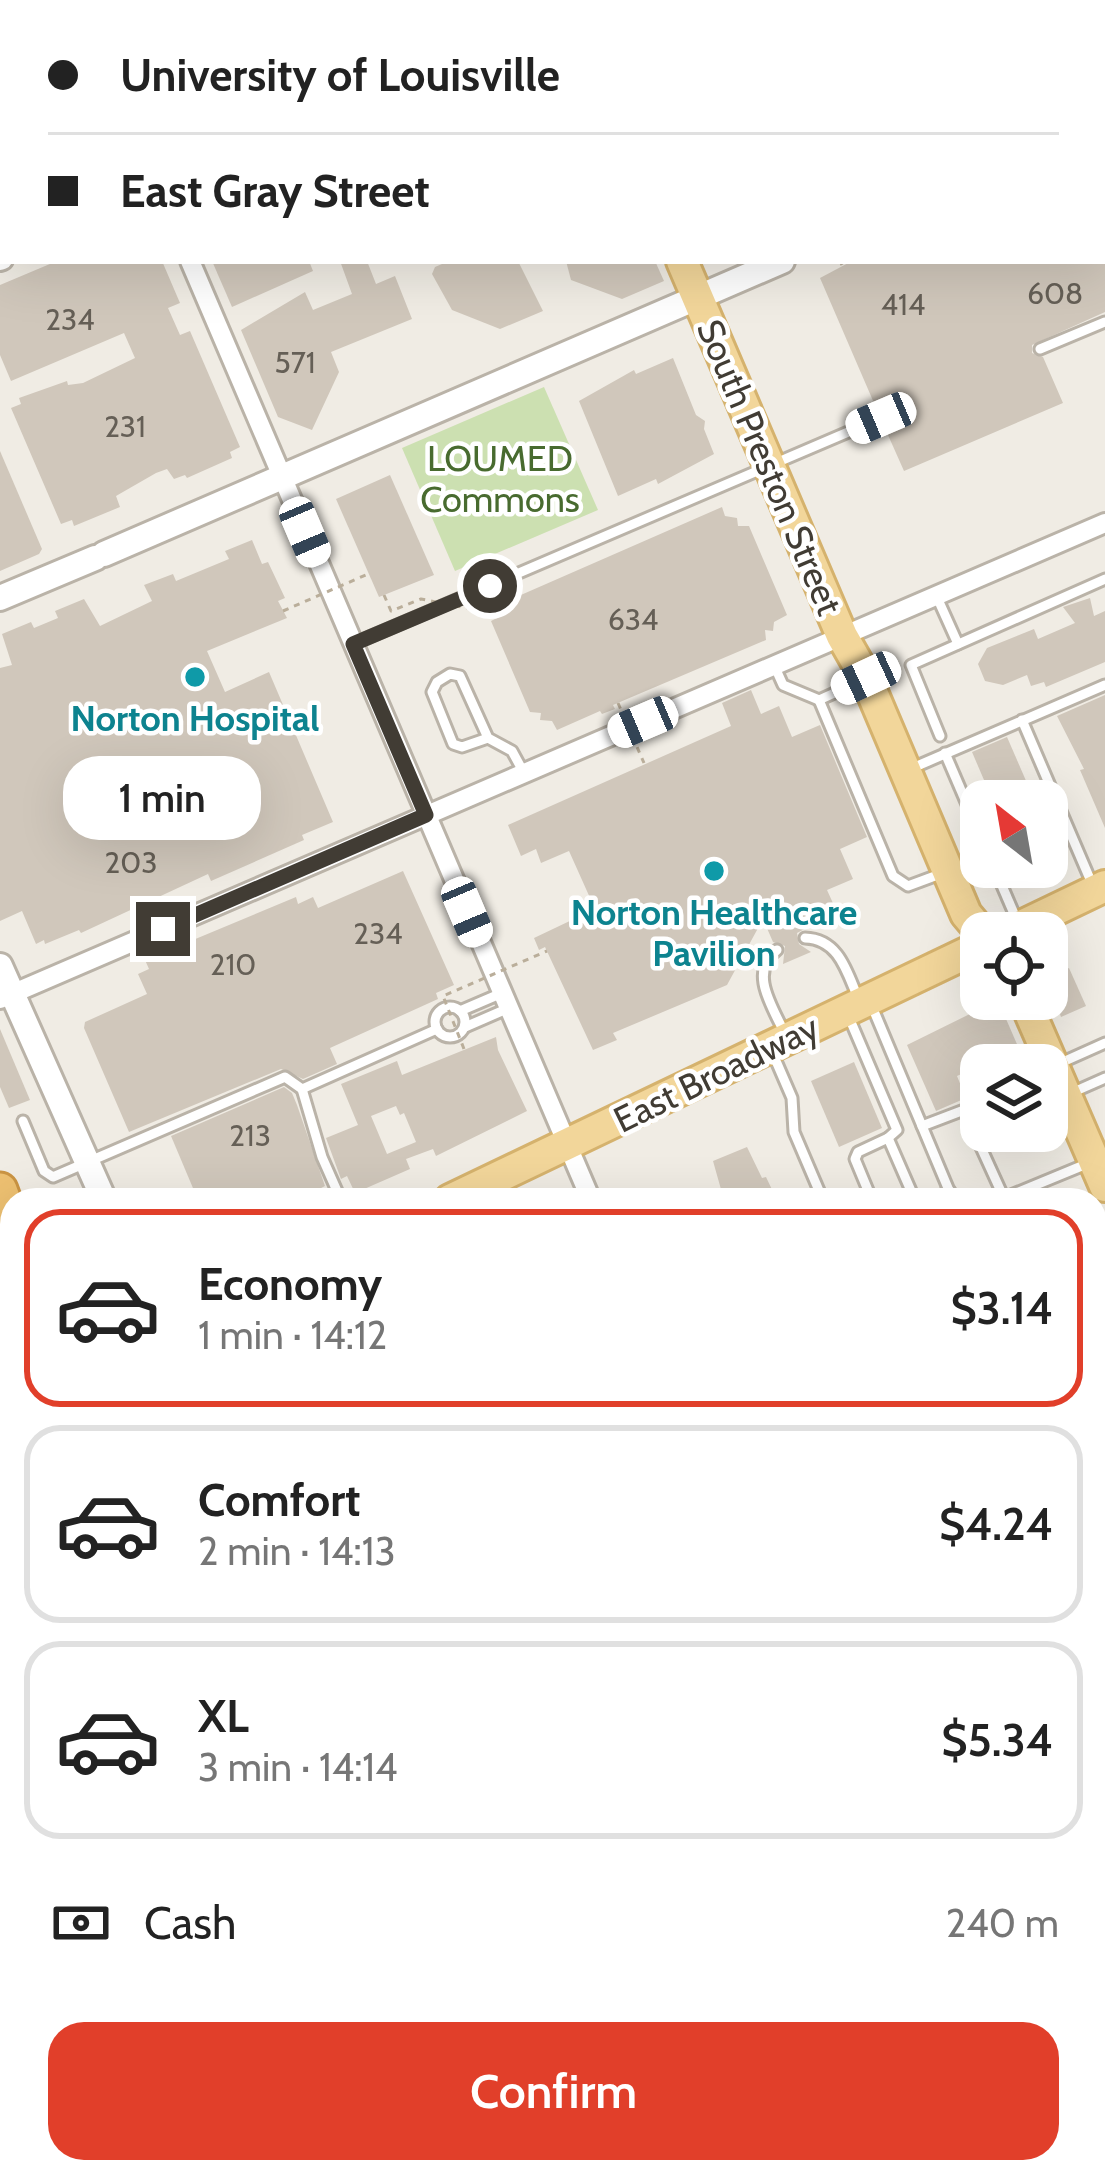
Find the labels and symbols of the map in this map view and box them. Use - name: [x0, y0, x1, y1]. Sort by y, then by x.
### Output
- house number: 608: [1027, 275, 1083, 312]
- house number: 414: [881, 286, 925, 323]
- house number: 234: [45, 301, 95, 338]
- street label: South Preston Street: [688, 313, 852, 621]
- house number: 571: [274, 344, 316, 381]
- car: [841, 387, 921, 449]
- house number: 231: [104, 408, 146, 445]
- park label: LOUMED Commons: [420, 436, 580, 521]
- car: [274, 492, 336, 572]
- route start: [463, 559, 517, 613]
- house number: 634: [608, 601, 658, 638]
- car: [826, 646, 906, 710]
- marker: Norton Hospital: [182, 664, 208, 690]
- car: [603, 691, 683, 753]
- place label: Norton Hospital: [71, 696, 319, 740]
- callout: 1 min: [64, 755, 262, 839]
- north arrow: [960, 780, 1068, 888]
- house number: 203: [105, 844, 157, 881]
- marker: Norton Healthcare Pavilion: [701, 858, 727, 884]
- car: [436, 872, 498, 952]
- place label: Norton Healthcare Pavilion: [571, 890, 857, 975]
- route end: [136, 902, 190, 956]
- house number: 234: [353, 915, 403, 952]
- house number: 210: [210, 946, 256, 983]
- street label: East Broadway: [606, 1004, 826, 1142]
- house number: 213: [229, 1117, 271, 1154]

